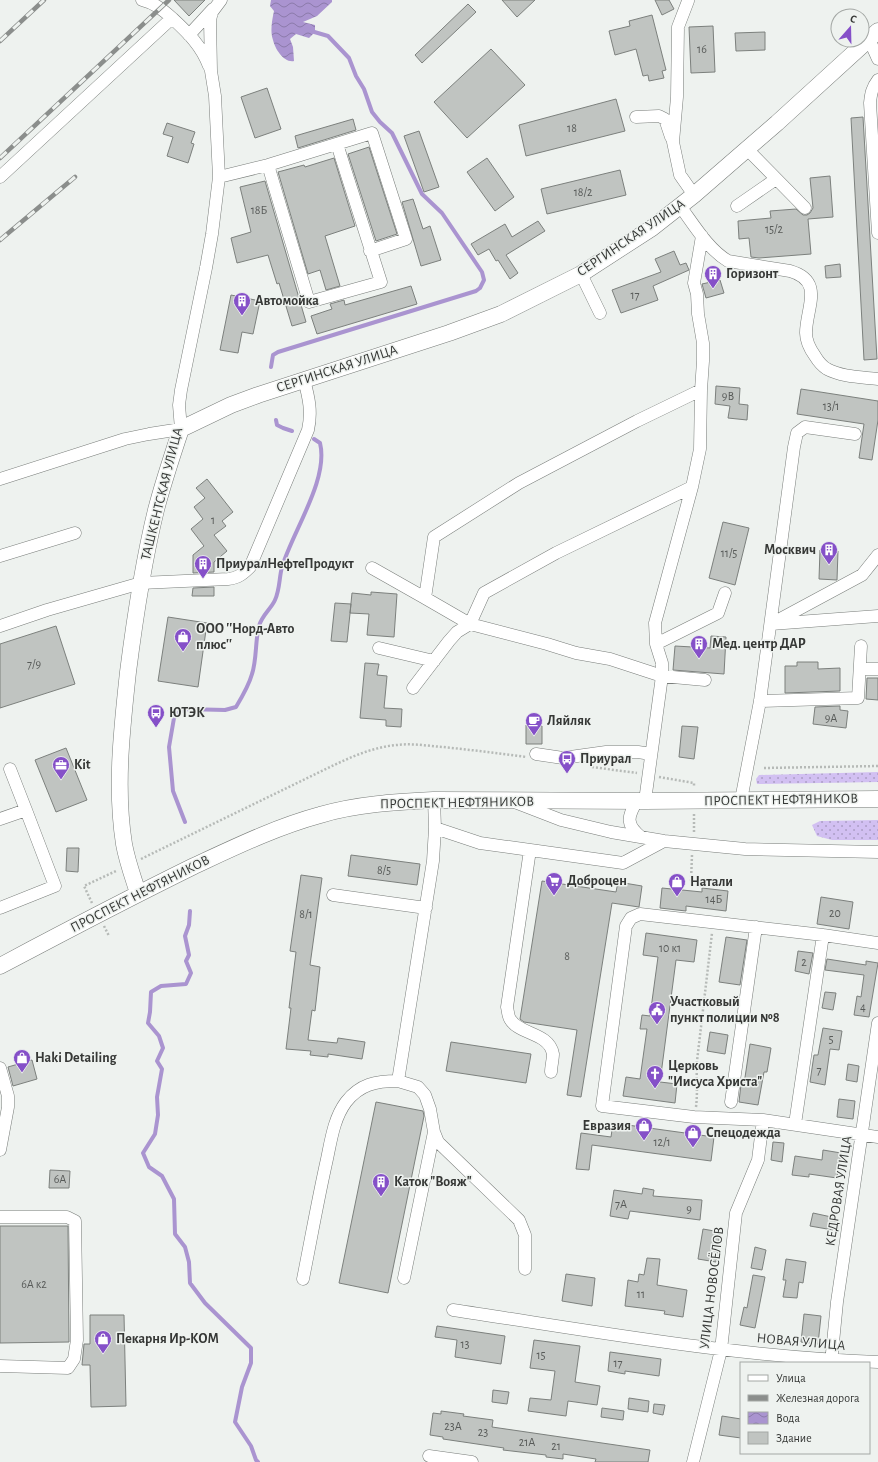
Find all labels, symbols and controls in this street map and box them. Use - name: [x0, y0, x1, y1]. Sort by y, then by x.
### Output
- north arrow: [830, 8, 870, 48]
- text: С: [849, 13, 858, 25]
- house number: 16: [697, 43, 707, 55]
- house number: 18: [567, 122, 577, 134]
- house number: 18/2: [574, 186, 593, 198]
- street label: СЕРГИНСКАЯ УЛИЦА: [575, 197, 687, 279]
- house number: 18Б: [251, 204, 267, 216]
- house number: 15/2: [765, 223, 784, 235]
- building icon: Горизонт: [703, 264, 723, 289]
- place label: Горизонт: [726, 267, 779, 281]
- house number: 17: [630, 289, 640, 301]
- building icon: Автомойка: [232, 291, 252, 316]
- place label: Автомойка: [255, 294, 319, 308]
- street label: СЕРГИНСКАЯ УЛИЦА: [275, 343, 399, 395]
- house number: 9В: [722, 390, 734, 402]
- house number: 13/1: [823, 400, 839, 412]
- street label: ТАШКЕНТСКАЯ УЛИЦА: [139, 426, 185, 562]
- house number: 1: [211, 514, 215, 526]
- building icon: Москвич: [819, 540, 839, 565]
- place label: Москвич: [764, 543, 816, 557]
- house number: 11/5: [721, 547, 737, 559]
- building icon: ПриуралНефтеПродукт: [193, 554, 213, 579]
- place label: ПриуралНефтеПродукт: [216, 557, 354, 571]
- place label: ООО ''Норд-Авто плюс'': [196, 622, 294, 652]
- shop icon: ООО ''Норд-Авто плюс'': [173, 627, 193, 652]
- building icon: Мед. центр ДАР: [689, 634, 709, 659]
- place label: Мед. центр ДАР: [712, 637, 806, 651]
- house number: 7/9: [27, 658, 41, 670]
- bus stop icon: ЮТЭК: [146, 703, 166, 728]
- place label: ЮТЭК: [169, 706, 205, 720]
- cafe icon: Ляйляк: [524, 711, 544, 736]
- house number: 9А: [825, 712, 837, 724]
- place label: Ляйляк: [547, 714, 591, 728]
- bus stop icon: Приурал: [557, 749, 577, 774]
- place label: Приурал: [580, 752, 631, 766]
- office icon: Kit: [51, 755, 71, 780]
- place label: Kit: [74, 758, 91, 772]
- street label: ПРОСПЕКТ НЕФТЯНИКОВ: [704, 792, 858, 808]
- street label: ПРОСПЕКТ НЕФТЯНИКОВ: [380, 795, 534, 811]
- street label: ПРОСПЕКТ НЕФТЯНИКОВ: [68, 853, 212, 935]
- house number: 8/5: [377, 864, 391, 876]
- supermarket icon: Доброцен: [544, 871, 564, 896]
- shop icon: Натали: [667, 872, 687, 897]
- place label: Доброцен: [567, 874, 627, 888]
- place label: Натали: [690, 875, 733, 889]
- house number: 14Б: [706, 893, 723, 905]
- house number: 20: [829, 907, 841, 919]
- house number: 8/1: [299, 908, 313, 920]
- house number: 10 к1: [659, 942, 681, 954]
- house number: 8: [564, 950, 570, 962]
- house number: 2: [801, 956, 807, 968]
- place label: Участковый пункт полиции №8: [670, 995, 780, 1025]
- public building icon: Участковый пункт полиции №8: [647, 1000, 667, 1025]
- house number: 4: [860, 1001, 866, 1013]
- house number: 5: [828, 1033, 834, 1045]
- shop icon: Haki Detailing: [12, 1048, 32, 1073]
- place label: Haki Detailing: [35, 1051, 118, 1065]
- place label: Церковь "Иисуса Христа": [668, 1059, 762, 1089]
- church icon: Церковь "Иисуса Христа": [645, 1064, 665, 1089]
- house number: 7: [816, 1064, 822, 1076]
- shop icon: Евразия: [634, 1116, 654, 1141]
- place label: Евразия: [583, 1119, 631, 1133]
- shop icon: Спецодежда: [683, 1123, 703, 1148]
- place label: Спецодежда: [706, 1126, 781, 1140]
- street label: КЕДРОВАЯ УЛИЦА: [823, 1135, 855, 1247]
- house number: 12/1: [653, 1136, 671, 1148]
- building icon: Каток "Вояж": [371, 1172, 391, 1197]
- house number: 6А: [54, 1173, 66, 1185]
- place label: Каток "Вояж": [394, 1175, 472, 1189]
- house number: 7А: [615, 1198, 627, 1210]
- house number: 9: [686, 1203, 692, 1215]
- street label: УЛИЦА НОВОСЁЛОВ: [696, 1226, 726, 1350]
- house number: 6А к2: [21, 1278, 47, 1290]
- house number: 11: [637, 1288, 645, 1300]
- shop icon: Пекарня Ир-КОМ: [93, 1329, 113, 1354]
- street label: НОВАЯ УЛИЦА: [756, 1331, 846, 1353]
- place label: Пекарня Ир-КОМ: [116, 1332, 219, 1346]
- house number: 13: [460, 1338, 470, 1350]
- house number: 15: [536, 1349, 546, 1361]
- house number: 17: [613, 1357, 623, 1369]
- legend: [740, 1362, 870, 1454]
- text: Улица: [776, 1372, 806, 1384]
- text: Железная дорога: [776, 1392, 860, 1404]
- text: Вода: [776, 1412, 800, 1424]
- house number: 23А: [444, 1420, 462, 1432]
- house number: 23: [478, 1426, 488, 1438]
- text: Здание: [776, 1432, 812, 1444]
- house number: 21А: [519, 1436, 535, 1448]
- house number: 21: [551, 1440, 561, 1452]

